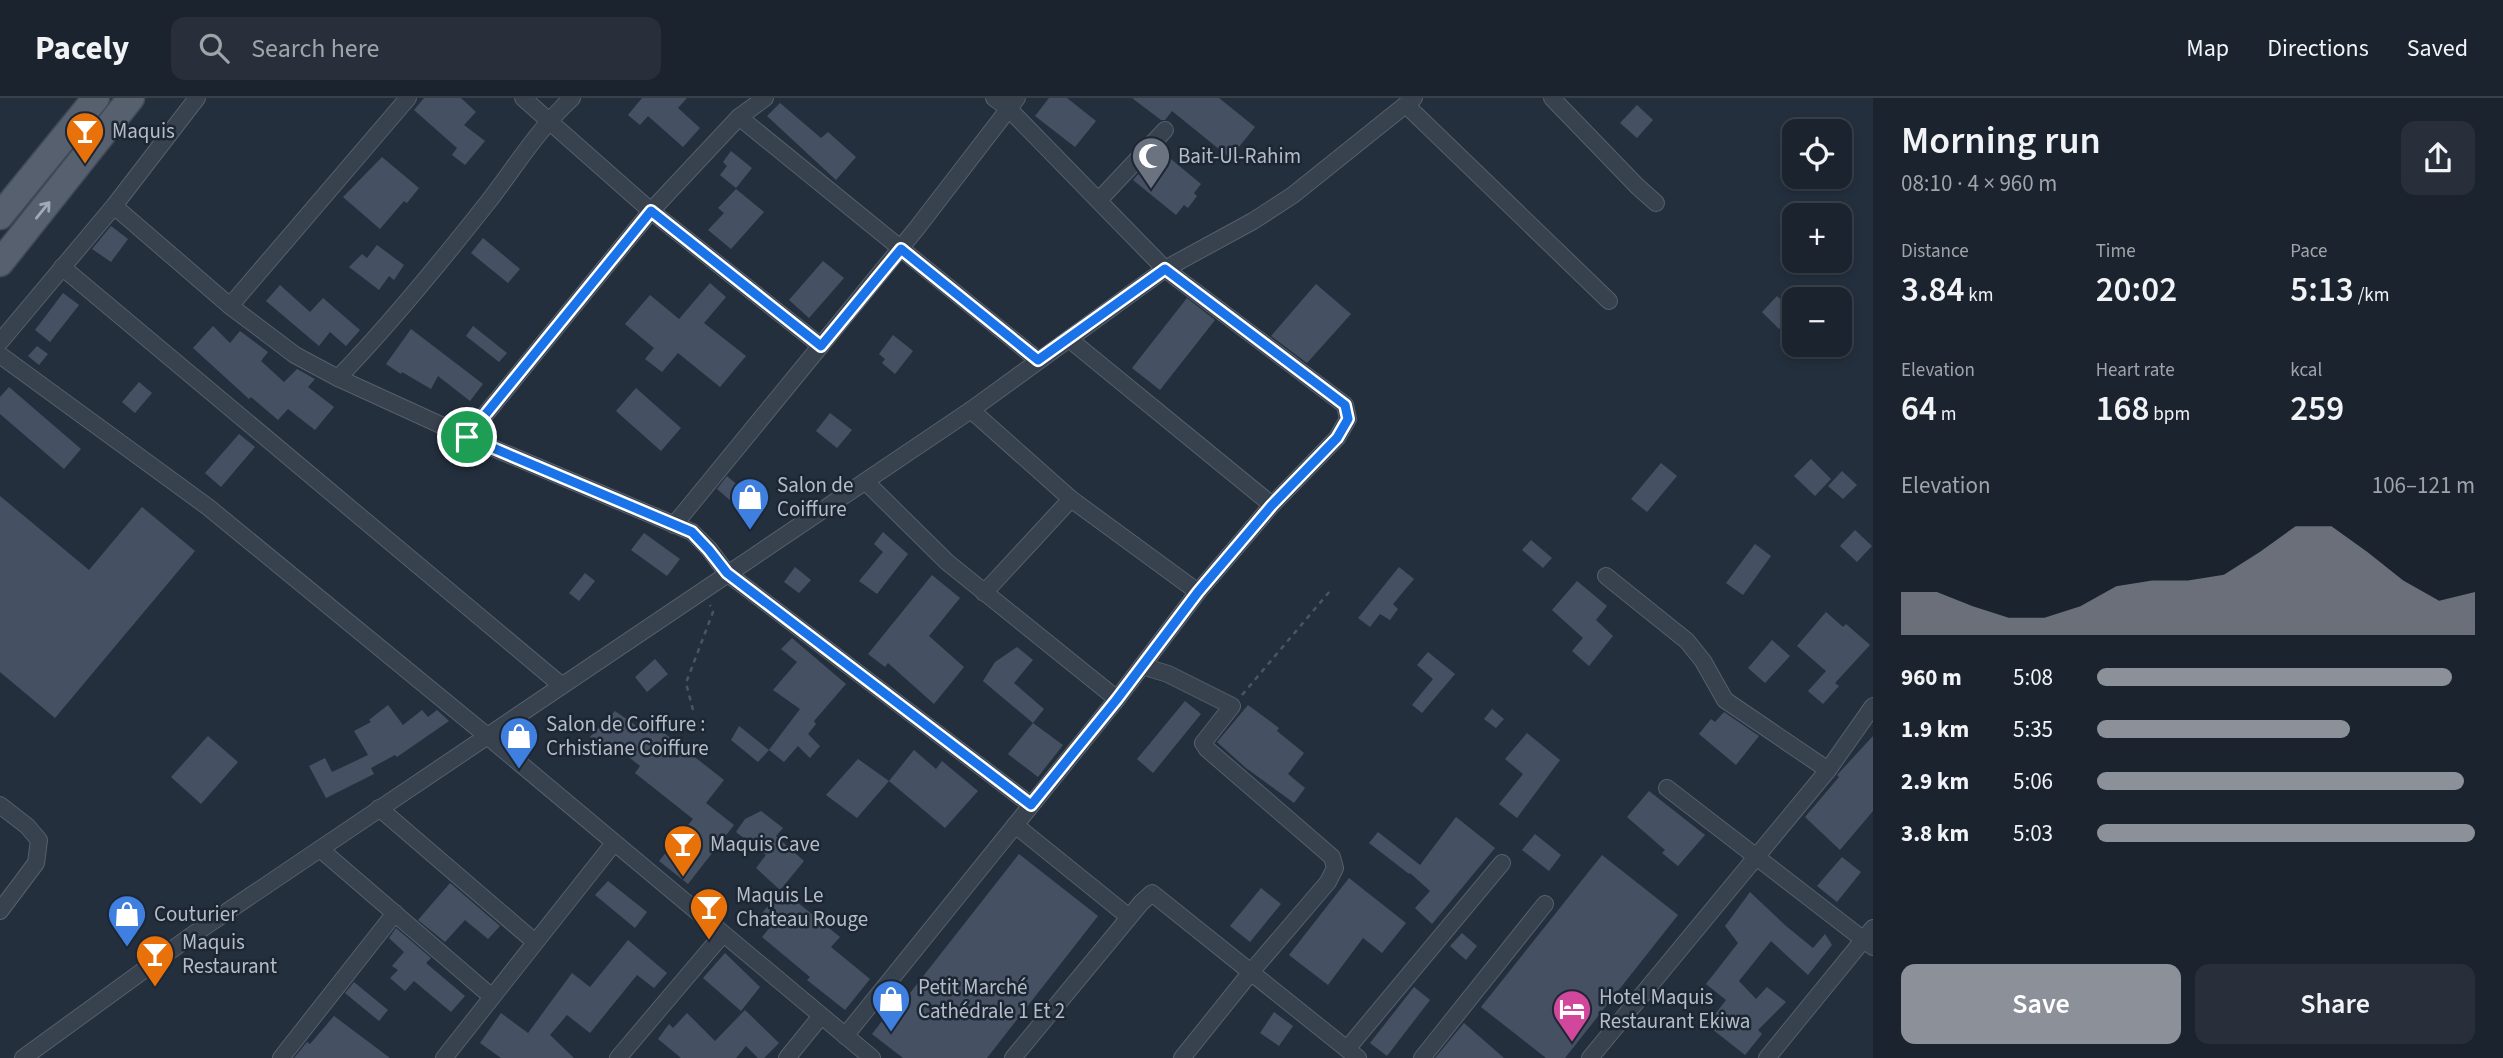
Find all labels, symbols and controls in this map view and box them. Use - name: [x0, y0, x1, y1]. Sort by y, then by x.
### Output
- search box: [171, 17, 661, 80]
- text: Pacely: [35, 25, 129, 72]
- icon: search: [195, 29, 233, 67]
- text: Search here: [251, 30, 379, 67]
- text: Map: [2186, 31, 2229, 66]
- text: Directions: [2267, 31, 2369, 66]
- text: Saved: [2407, 31, 2468, 66]
- bar icon: Maquis: [64, 110, 106, 165]
- text: Morning run: [1901, 114, 2101, 168]
- place label: Maquis: [112, 116, 175, 146]
- map controls: [1782, 119, 1852, 357]
- button: locate: [1782, 119, 1852, 189]
- button: share: [2401, 121, 2475, 195]
- mosque icon: Bait-Ul-Rahim: [1130, 135, 1172, 190]
- place label: Bait-Ul-Rahim: [1178, 141, 1301, 171]
- text: 08:10 · 4 × 960 m: [1901, 167, 2057, 200]
- one-way arrow: [35, 201, 50, 219]
- button: +: [1782, 203, 1852, 273]
- text: Distance: [1901, 238, 1969, 265]
- text: Time: [2096, 238, 2136, 265]
- text: Pace: [2290, 238, 2328, 265]
- text: 3.84: [1901, 265, 1965, 315]
- text: 20:02: [2096, 265, 2177, 315]
- text: 5:13: [2290, 265, 2354, 315]
- text: km: [1965, 282, 1993, 309]
- text: /km: [2354, 282, 2389, 309]
- button: −: [1782, 287, 1852, 357]
- text: Elevation: [1901, 357, 1975, 384]
- text: Heart rate: [2096, 357, 2175, 384]
- text: kcal: [2290, 357, 2322, 384]
- text: 64: [1901, 384, 1937, 434]
- text: 168: [2096, 384, 2150, 434]
- text: 259: [2290, 384, 2344, 434]
- text: m: [1937, 401, 1956, 428]
- text: bpm: [2150, 401, 2190, 428]
- pin: [437, 407, 497, 467]
- icon: arrive: [448, 418, 486, 456]
- text: Elevation: [1901, 469, 1991, 502]
- text: 106–121 m: [2372, 469, 2475, 502]
- place label: Salon de Coiffure: [777, 470, 853, 524]
- shop icon: Salon de Coiffure: [729, 476, 771, 531]
- text: 960 m: [1901, 661, 1962, 694]
- text: 5:08: [2013, 661, 2053, 694]
- place label: Salon de Coiffure : Crhistiane Coiffure: [546, 709, 709, 763]
- text: 1.9 km: [1901, 713, 1969, 746]
- text: 5:35: [2013, 713, 2053, 746]
- shop icon: Salon de Coiffure : Crhistiane Coiffure: [498, 715, 540, 770]
- text: 2.9 km: [1901, 765, 1969, 798]
- text: 5:06: [2013, 765, 2053, 798]
- text: 3.8 km: [1901, 817, 1969, 850]
- text: 5:03: [2013, 817, 2053, 850]
- bar icon: Maquis Cave: [662, 823, 704, 878]
- place label: Maquis Cave: [710, 829, 820, 859]
- place label: Maquis Le Chateau Rouge: [736, 880, 868, 934]
- bar icon: Maquis Le Chateau Rouge: [688, 886, 730, 941]
- shop icon: Couturier: [106, 893, 148, 948]
- place label: Couturier: [154, 899, 238, 929]
- place label: Maquis Restaurant: [182, 927, 277, 981]
- bar icon: Maquis Restaurant: [134, 933, 176, 988]
- button: Save: [1901, 964, 2181, 1044]
- button: Share: [2195, 964, 2475, 1044]
- place label: Petit Marché Cathédrale 1 Et 2: [918, 972, 1065, 1026]
- shop icon: Petit Marché Cathédrale 1 Et 2: [870, 978, 912, 1033]
- place label: Hotel Maquis Restaurant Ekiwa: [1599, 982, 1750, 1036]
- hotel icon: Hotel Maquis Restaurant Ekiwa: [1551, 988, 1593, 1043]

